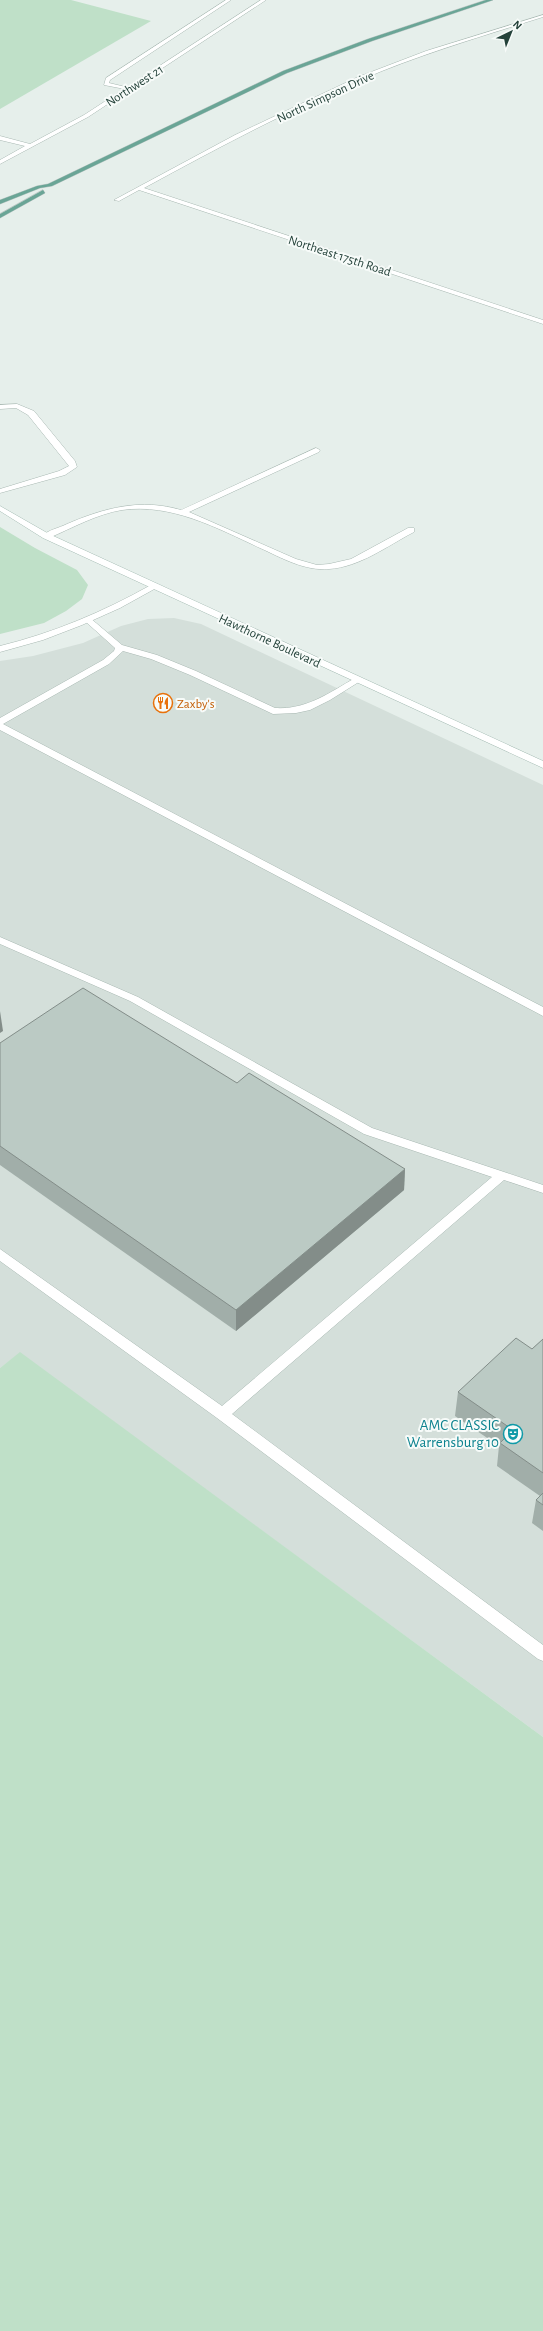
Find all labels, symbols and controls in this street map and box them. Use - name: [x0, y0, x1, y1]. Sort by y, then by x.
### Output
- north arrow: [491, 12, 531, 52]
- text: N: [511, 18, 524, 32]
- street label: Northwest 21: [104, 63, 166, 110]
- street label: North Simpson Drive: [275, 69, 376, 126]
- street label: Northeast 175th Road: [286, 234, 393, 279]
- street label: Hawthorne Boulevard: [217, 612, 322, 671]
- restaurant icon: Zaxby's: [152, 692, 174, 714]
- place label: Zaxby's: [177, 698, 215, 711]
- place label: AMC CLASSIC Warrensburg 10: [407, 1418, 499, 1450]
- theatre icon: AMC CLASSIC Warrensburg 10: [502, 1423, 524, 1445]

